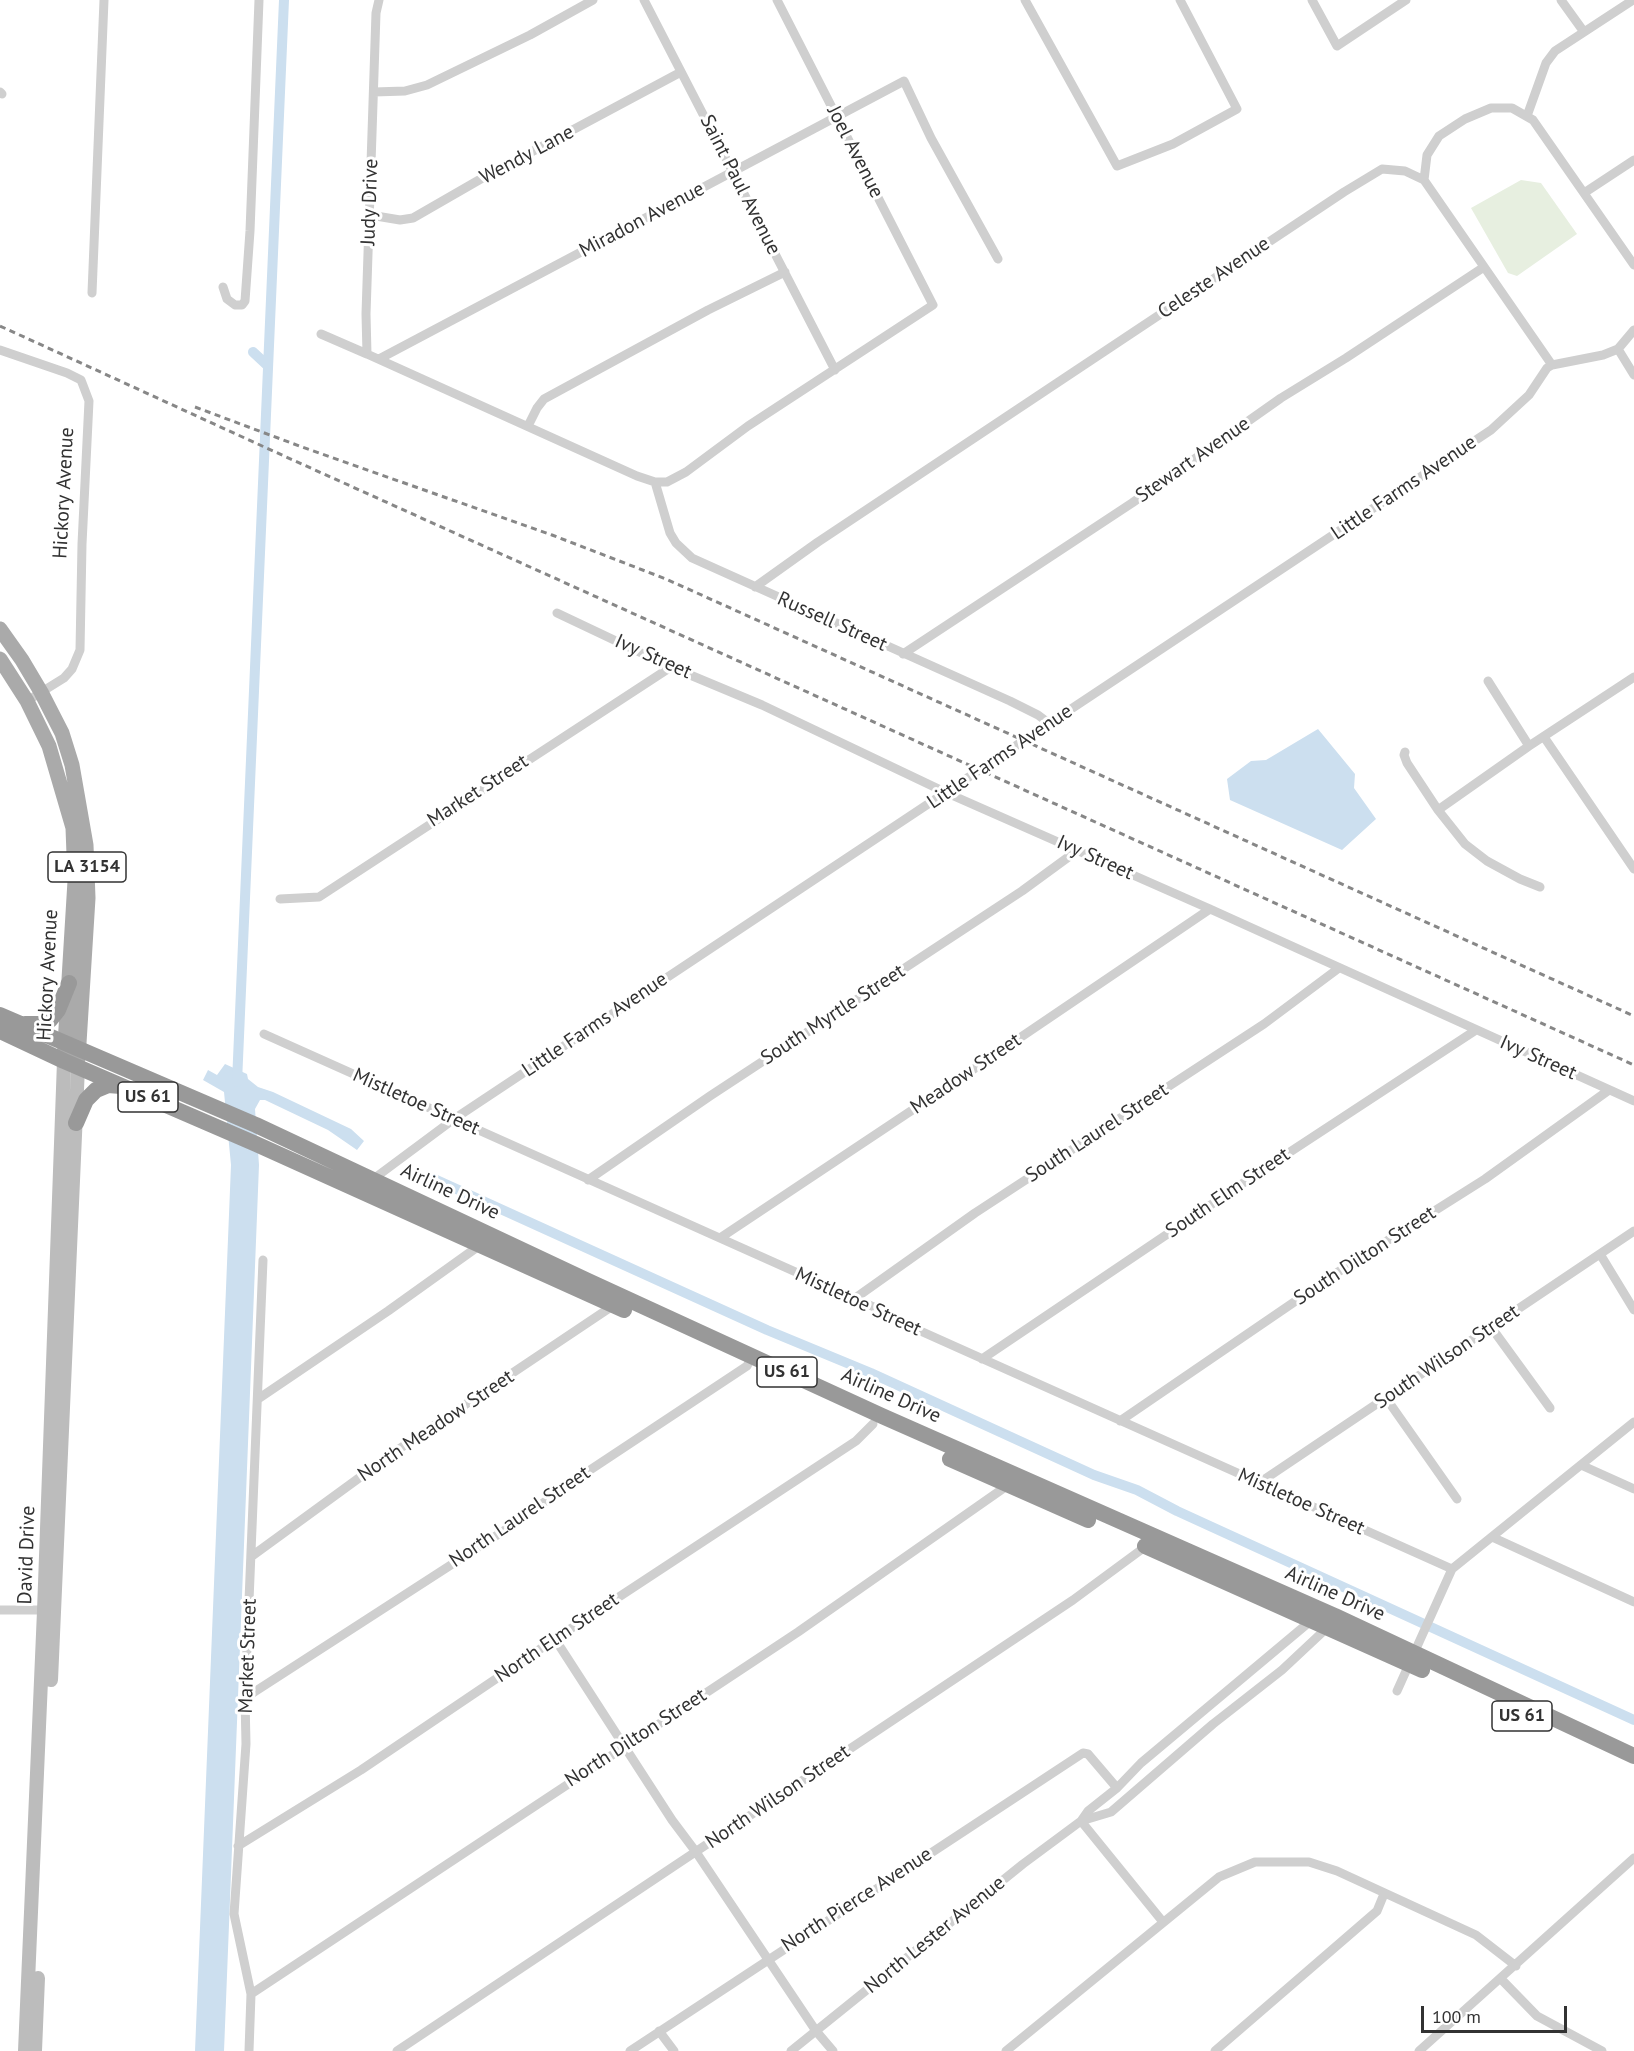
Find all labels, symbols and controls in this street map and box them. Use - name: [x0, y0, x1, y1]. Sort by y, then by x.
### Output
- street label: Joel Avenue: [822, 102, 888, 202]
- street label: Saint Paul Avenue: [694, 111, 786, 259]
- street label: Wendy Lane: [476, 120, 578, 190]
- street label: Judy Drive: [356, 158, 384, 246]
- street label: Miradon Avenue: [575, 177, 709, 263]
- street label: Celeste Avenue: [1153, 232, 1275, 324]
- street label: Stewart Avenue: [1131, 412, 1255, 508]
- street label: Hickory Avenue: [49, 427, 79, 559]
- street label: Little Farms Avenue: [1327, 430, 1481, 546]
- street label: Russell Street: [773, 587, 891, 657]
- street label: Ivy Street: [611, 629, 695, 685]
- street label: Little Farms Avenue: [923, 699, 1077, 815]
- street label: Market Street: [423, 750, 533, 832]
- street label: Ivy Street: [1053, 830, 1137, 886]
- road number: LA 3154: [48, 852, 126, 882]
- street label: Hickory Avenue: [33, 909, 63, 1041]
- street label: South Myrtle Street: [756, 959, 910, 1071]
- street label: Little Farms Avenue: [518, 967, 672, 1083]
- street label: Meadow Street: [906, 1028, 1026, 1120]
- street label: Ivy Street: [1496, 1030, 1580, 1086]
- street label: Mistletoe Street: [349, 1063, 483, 1141]
- street label: South Laurel Street: [1021, 1078, 1173, 1188]
- road number: US 61: [118, 1082, 178, 1112]
- street label: South Elm Street: [1161, 1143, 1295, 1243]
- street label: Airline Drive: [397, 1159, 503, 1225]
- street label: South Dilton Street: [1290, 1201, 1440, 1311]
- street label: Mistletoe Street: [791, 1262, 925, 1342]
- street label: South Wilson Street: [1370, 1300, 1524, 1414]
- road number: US 61: [757, 1357, 817, 1387]
- street label: Airline Drive: [838, 1363, 944, 1429]
- street label: North Meadow Street: [353, 1365, 519, 1487]
- street label: North Laurel Street: [445, 1461, 595, 1573]
- street label: Mistletoe Street: [1234, 1463, 1368, 1541]
- street label: David Drive: [13, 1505, 41, 1605]
- street label: Airline Drive: [1282, 1561, 1388, 1627]
- street label: North Elm Street: [491, 1588, 623, 1688]
- street label: Market Street: [234, 1598, 262, 1714]
- street label: North Dilton Street: [561, 1683, 711, 1793]
- road number: US 61: [1492, 1701, 1552, 1731]
- street label: North Wilson Street: [701, 1740, 855, 1854]
- street label: North Pierce Avenue: [777, 1842, 937, 1958]
- street label: North Lester Avenue: [860, 1871, 1010, 1999]
- scale bar: [1424, 1994, 1570, 2032]
- text: 100 m: [1432, 2005, 1481, 2028]

